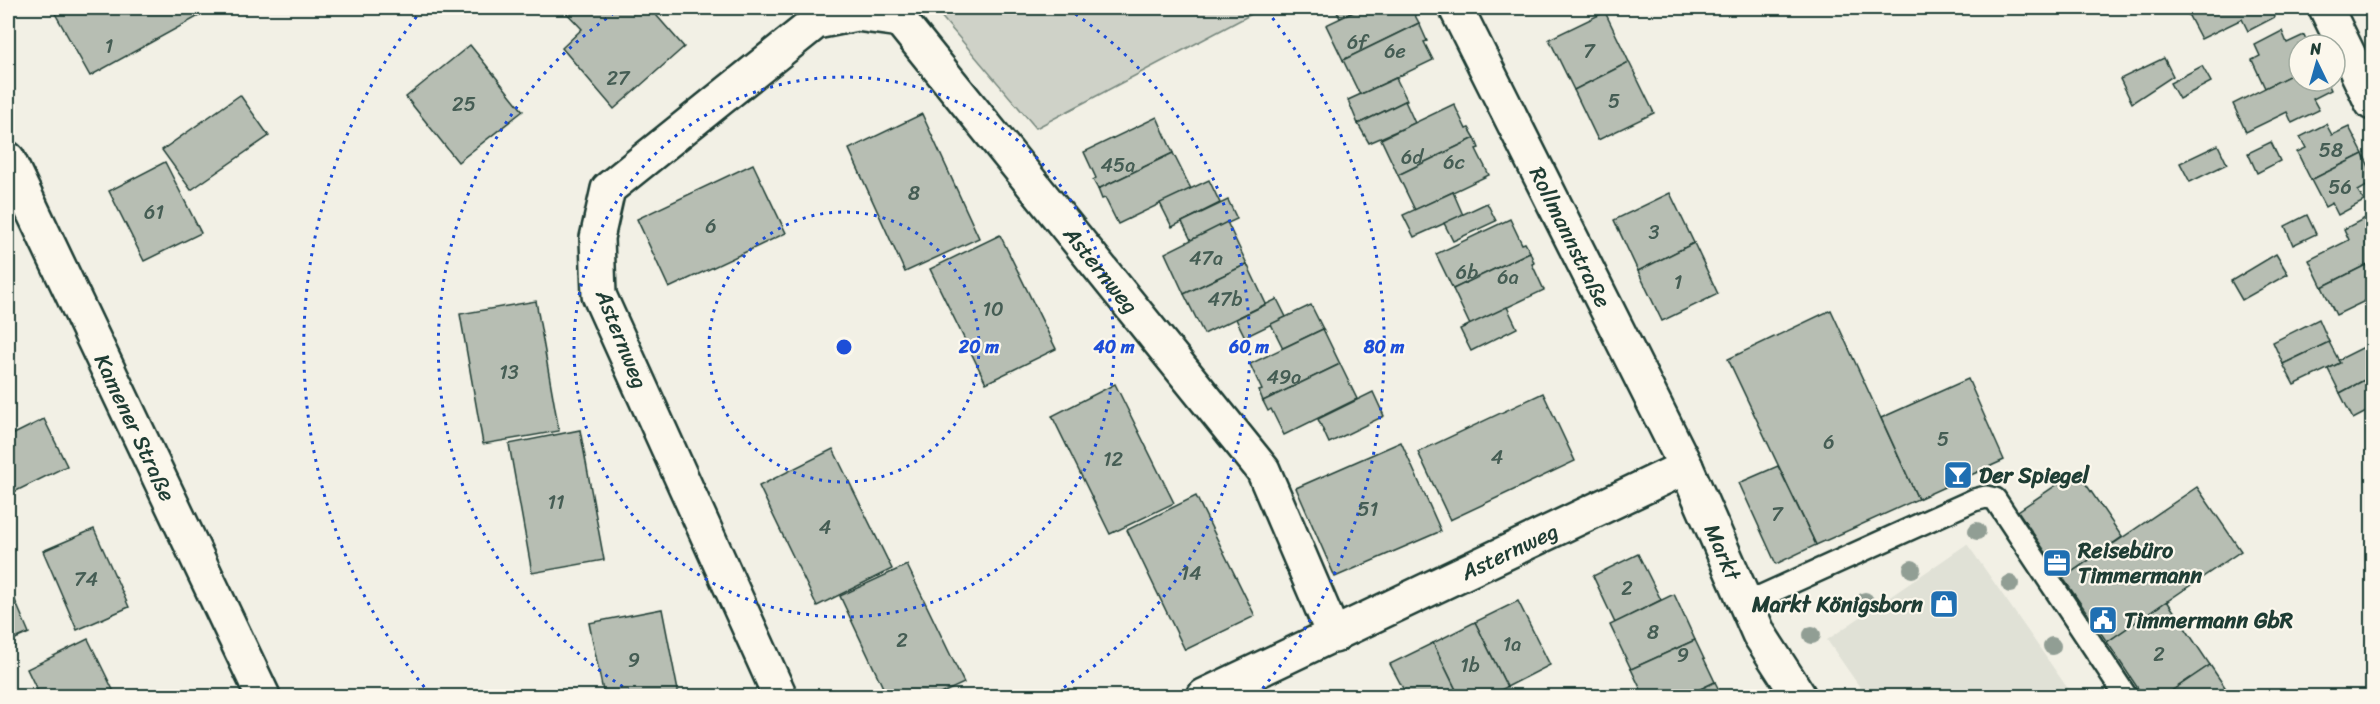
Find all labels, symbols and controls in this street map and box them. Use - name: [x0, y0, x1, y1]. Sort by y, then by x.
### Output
- house number: 6f: [1347, 25, 1370, 60]
- house number: 1: [105, 29, 113, 64]
- north arrow: [2287, 33, 2347, 93]
- house number: 6e: [1384, 34, 1406, 69]
- house number: 7: [1583, 34, 1596, 69]
- text: N: [2308, 34, 2323, 64]
- house number: 27: [607, 61, 631, 96]
- house number: 5: [1608, 84, 1620, 119]
- house number: 25: [452, 87, 476, 122]
- house number: 58: [2319, 133, 2343, 168]
- house number: 6d: [1401, 140, 1424, 175]
- house number: 6c: [1443, 145, 1465, 180]
- house number: 45a: [1101, 148, 1135, 183]
- street label: Rollmannstraße: [1519, 159, 1623, 314]
- house number: 56: [2328, 170, 2352, 205]
- house number: 8: [908, 176, 920, 211]
- house number: 61: [144, 195, 164, 230]
- house number: 6: [705, 209, 717, 244]
- house number: 3: [1649, 215, 1660, 250]
- street label: Asternweg: [1053, 216, 1149, 322]
- house number: 47a: [1189, 241, 1223, 276]
- house number: 6b: [1456, 255, 1478, 290]
- house number: 6a: [1497, 260, 1519, 295]
- house number: 1: [1674, 265, 1682, 300]
- house number: 47b: [1208, 282, 1242, 317]
- street label: Asternweg: [584, 283, 660, 395]
- house number: 10: [982, 292, 1004, 327]
- text: 20 m: [958, 331, 999, 363]
- text: 40 m: [1092, 331, 1135, 363]
- text: 60 m: [1228, 331, 1269, 363]
- text: 80 m: [1363, 331, 1405, 363]
- centre of rings: [834, 337, 854, 357]
- street label: Kamener Straße: [83, 347, 187, 508]
- house number: 13: [499, 355, 519, 390]
- house number: 49a: [1267, 360, 1301, 395]
- house number: 5: [1937, 422, 1949, 457]
- house number: 6: [1823, 425, 1835, 460]
- house number: 4: [1491, 440, 1503, 475]
- house number: 12: [1103, 442, 1124, 477]
- place label: Der Spiegel: [1979, 456, 2091, 495]
- bar icon: Der Spiegel: [1942, 459, 1974, 491]
- house number: 11: [547, 485, 565, 520]
- house number: 51: [1358, 492, 1378, 527]
- house number: 7: [1771, 497, 1784, 532]
- house number: 4: [819, 510, 831, 545]
- street label: Asternweg: [1453, 511, 1565, 591]
- street label: Markt: [1693, 517, 1753, 588]
- place label: Reisebüro Timmermann: [2077, 531, 2202, 595]
- office icon: Reisebüro Timmermann: [2041, 547, 2073, 579]
- house number: 14: [1180, 556, 1202, 591]
- house number: 74: [74, 562, 98, 597]
- house number: 2: [1621, 571, 1633, 606]
- place label: Markt Königsborn: [1751, 585, 1923, 624]
- shop icon: Markt Königsborn: [1928, 588, 1960, 620]
- place label: Timmermann GbR: [2124, 601, 2294, 640]
- public building icon: Timmermann GbR: [2087, 604, 2119, 636]
- house number: 8: [1647, 615, 1659, 650]
- house number: 2: [896, 623, 908, 658]
- house number: 1a: [1503, 627, 1521, 662]
- house number: 2: [2153, 637, 2165, 672]
- house number: 9: [1677, 638, 1689, 673]
- house number: 9: [628, 643, 640, 678]
- house number: 1b: [1460, 648, 1480, 683]

